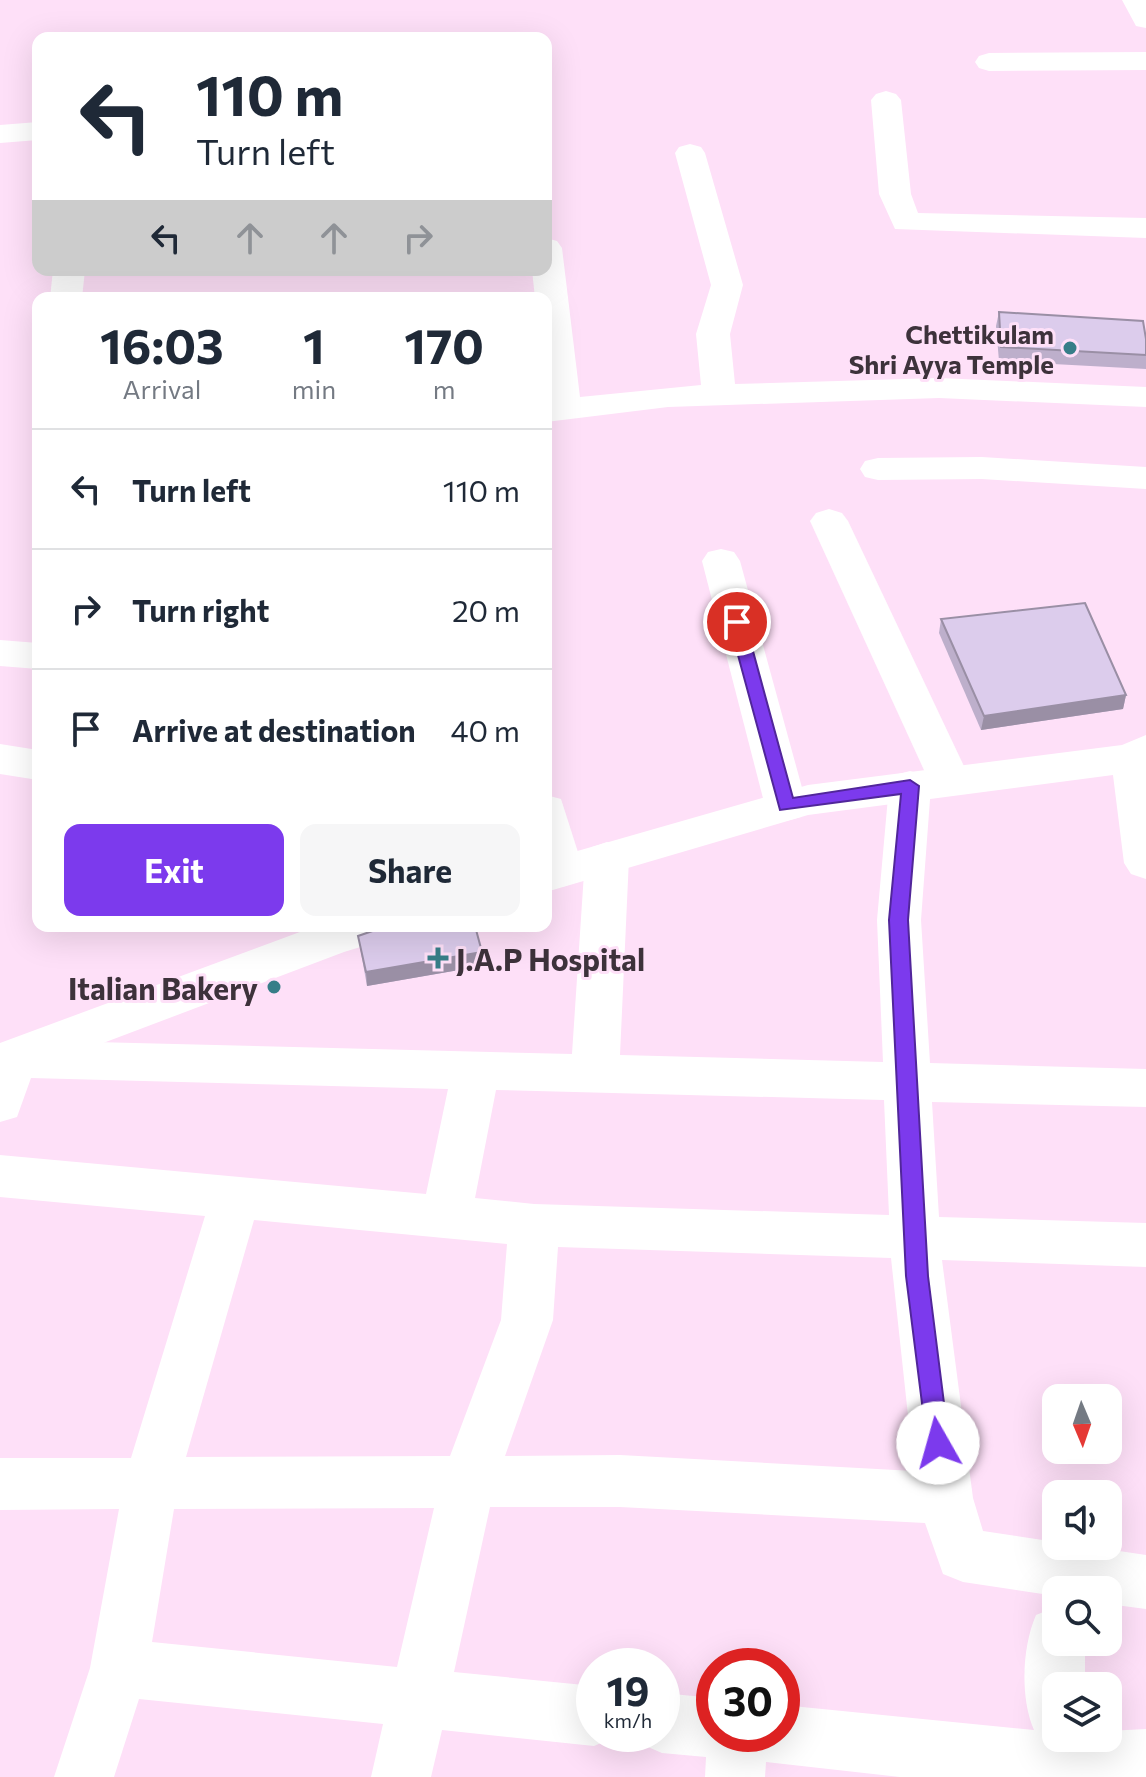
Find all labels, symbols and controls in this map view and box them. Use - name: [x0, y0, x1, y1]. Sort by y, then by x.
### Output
- text: 110 m: [196, 59, 343, 128]
- icon: left: [64, 64, 168, 168]
- text: Turn left: [196, 128, 335, 172]
- icon: left: [144, 216, 188, 260]
- icon: ahead: [228, 216, 272, 260]
- icon: ahead: [312, 216, 356, 260]
- icon: right: [396, 216, 440, 260]
- text: 16:03: [100, 315, 224, 374]
- text: 1: [303, 315, 325, 374]
- text: 170: [404, 315, 484, 374]
- place label: Chettikulam Shri Ayya Temple: [849, 318, 1054, 379]
- marker: Chettikulam Shri Ayya Temple: [1061, 339, 1079, 357]
- text: Arrival: [123, 373, 201, 404]
- text: min: [292, 373, 336, 404]
- text: m: [433, 373, 455, 404]
- icon: left: [64, 467, 108, 511]
- text: Turn left: [132, 471, 251, 508]
- text: 110 m: [443, 471, 520, 508]
- icon: right: [64, 587, 108, 631]
- pin: [703, 588, 771, 656]
- text: Turn right: [132, 591, 269, 628]
- text: 20 m: [452, 591, 520, 628]
- icon: arrive: [715, 600, 759, 644]
- icon: arrive: [64, 707, 108, 751]
- text: Arrive at destination: [132, 711, 416, 748]
- text: 40 m: [451, 711, 520, 748]
- button: Exit: [64, 824, 284, 916]
- button: Share: [300, 824, 520, 916]
- place label: J.A.P Hospital: [456, 940, 645, 977]
- marker: J.A.P Hospital: [427, 947, 449, 969]
- place label: Italian Bakery: [68, 969, 259, 1006]
- marker: Italian Bakery: [265, 978, 283, 996]
- north arrow: [1042, 1384, 1122, 1464]
- map controls: [1042, 1384, 1122, 1752]
- position arrow: [896, 1401, 980, 1485]
- button: sound: [1042, 1480, 1122, 1560]
- button: search: [1042, 1576, 1122, 1656]
- speed limit sign: 30: [696, 1648, 800, 1752]
- text: 19: [607, 1665, 649, 1714]
- button: layers: [1042, 1672, 1122, 1752]
- text: km/h: [604, 1708, 652, 1732]

